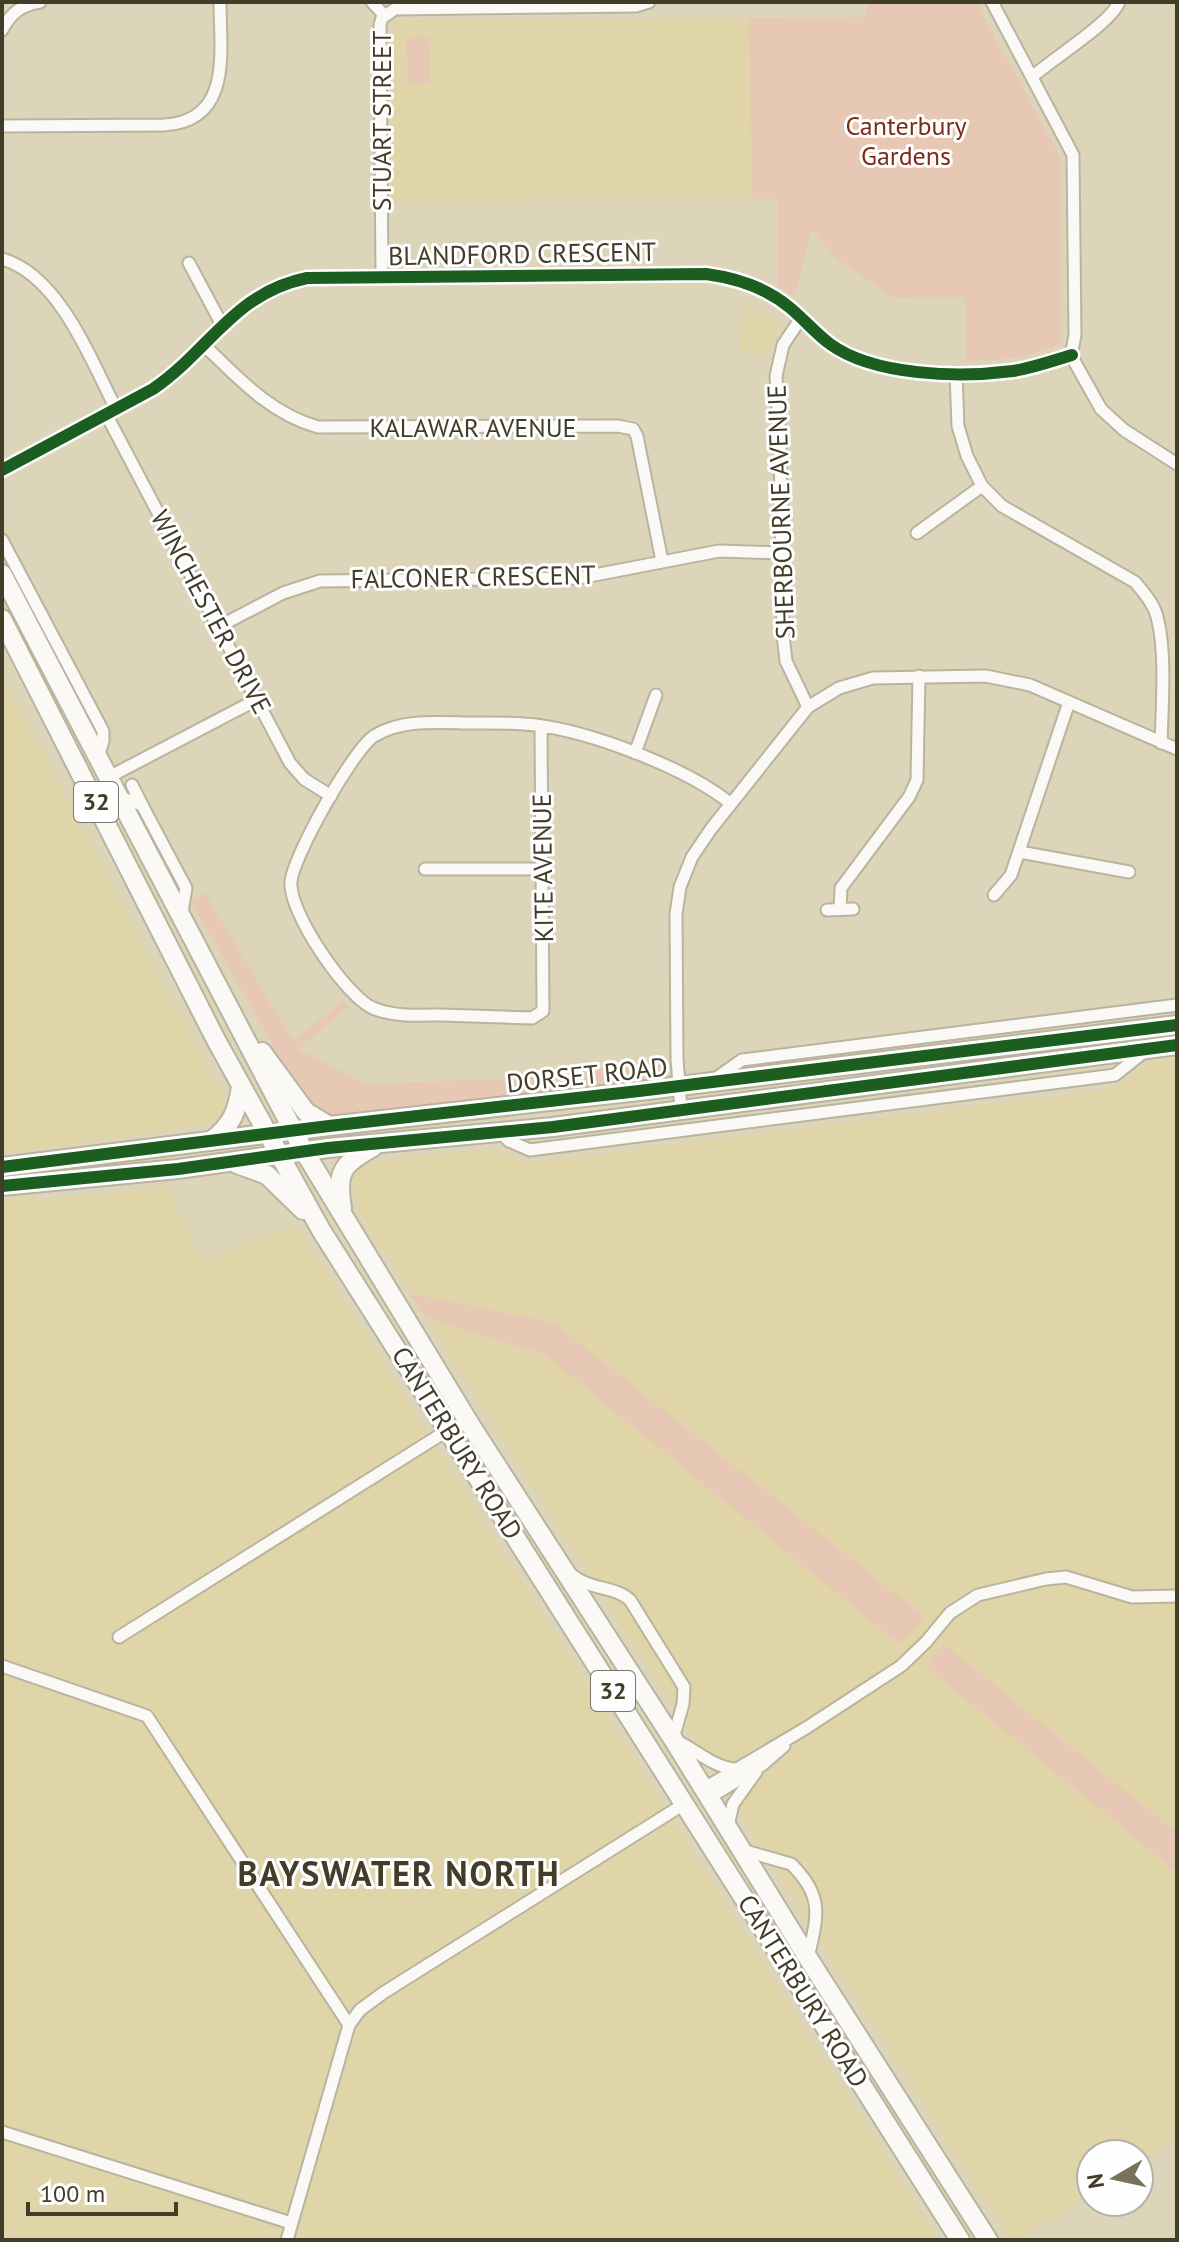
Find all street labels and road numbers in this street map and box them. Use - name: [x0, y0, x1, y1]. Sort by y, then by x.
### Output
- street label: STUART STREET: [365, 31, 398, 211]
- street label: BLANDFORD CRESCENT: [388, 235, 656, 272]
- street label: SHERBOURNE AVENUE: [760, 384, 801, 640]
- street label: KALAWAR AVENUE: [369, 411, 577, 444]
- street label: WINCHESTER DRIVE: [144, 504, 279, 719]
- street label: FALCONER CRESCENT: [350, 558, 596, 595]
- road number: 32: [74, 782, 118, 822]
- street label: KITE AVENUE: [525, 793, 560, 943]
- street label: DORSET ROAD: [505, 1050, 669, 1099]
- street label: CANTERBURY ROAD: [385, 1340, 530, 1545]
- road number: 32: [591, 1671, 635, 1711]
- street label: CANTERBURY ROAD: [731, 1888, 876, 2093]

